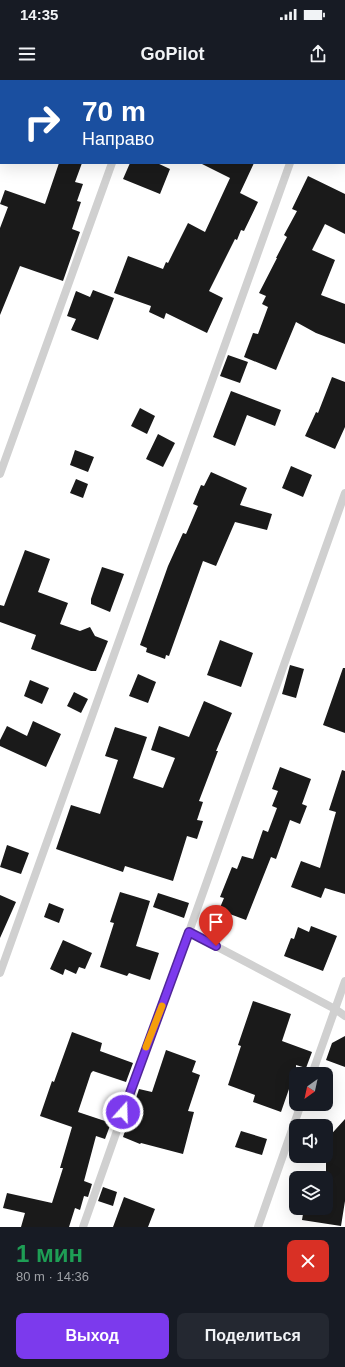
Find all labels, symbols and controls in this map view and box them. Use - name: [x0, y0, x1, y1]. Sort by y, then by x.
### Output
- text: 14:35: [20, 6, 58, 23]
- icon: menu: [16, 43, 38, 65]
- icon: share: [307, 43, 329, 65]
- text: GoPilot: [141, 44, 205, 64]
- icon: right: [16, 96, 68, 148]
- text: 70 m: [82, 96, 146, 127]
- text: Направо: [82, 129, 154, 149]
- pin: [199, 905, 233, 946]
- icon: arrive: [205, 911, 227, 933]
- north arrow: [289, 1067, 333, 1111]
- map controls: [289, 1067, 333, 1215]
- position arrow: [102, 1091, 144, 1133]
- button: sound: [289, 1119, 333, 1163]
- button: layers: [289, 1171, 333, 1215]
- text: 1 мин: [16, 1240, 83, 1267]
- button: close: [287, 1240, 329, 1282]
- text: 80 m · 14:36: [16, 1269, 89, 1284]
- button: Выход: [16, 1313, 169, 1359]
- button: Поделиться: [177, 1313, 329, 1359]

